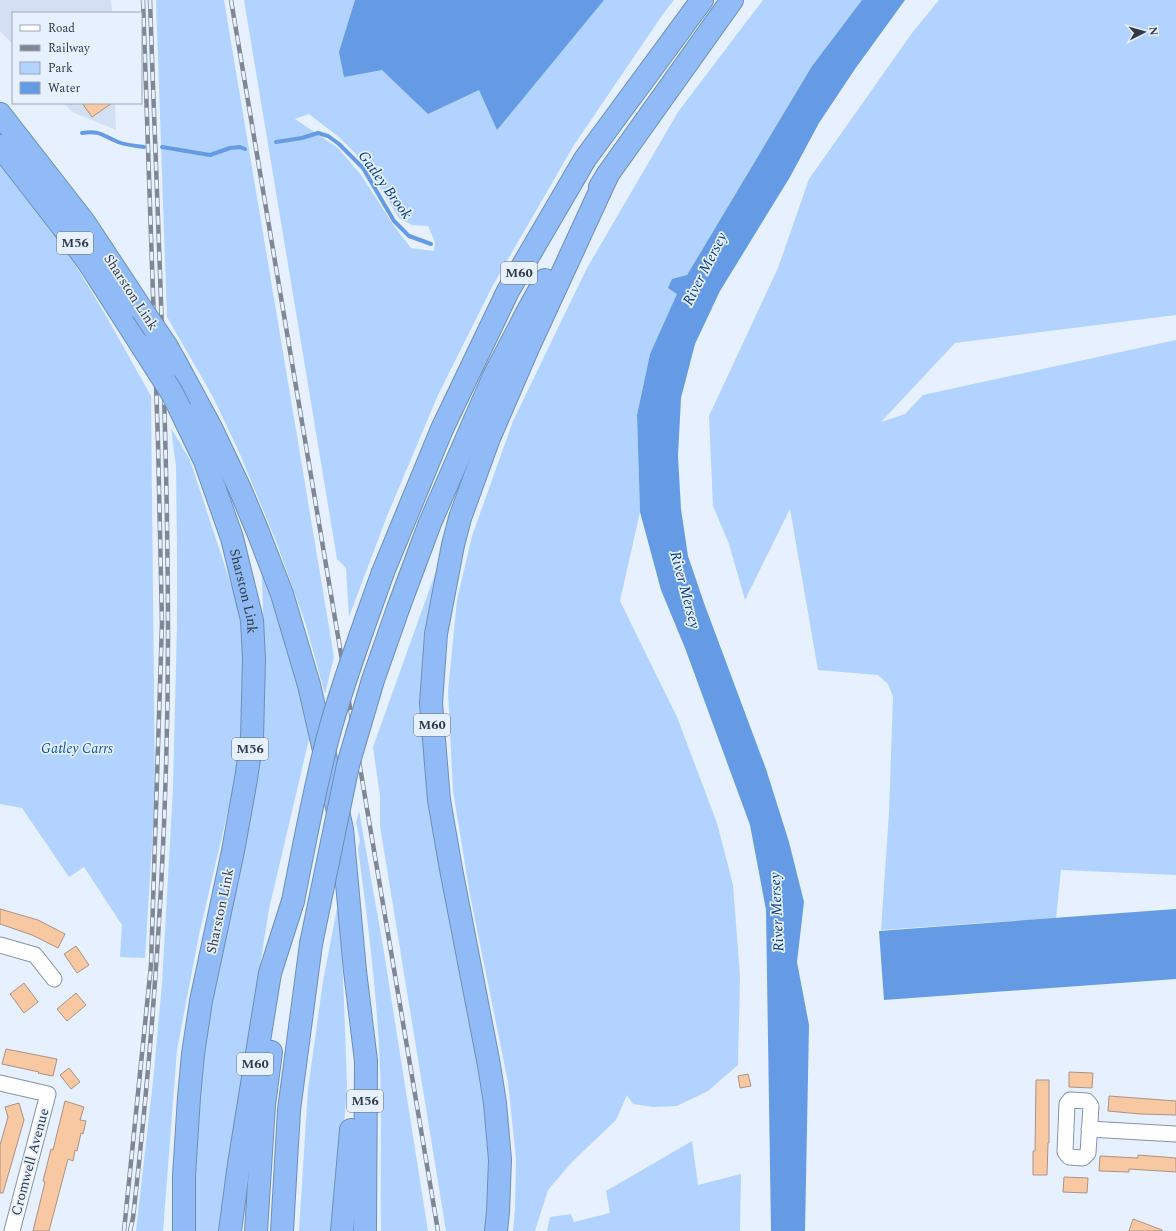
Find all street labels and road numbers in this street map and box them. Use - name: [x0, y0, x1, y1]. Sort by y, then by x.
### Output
- road number: M56: [57, 232, 93, 254]
- street label: Sharston Link: [98, 250, 164, 334]
- road number: M60: [501, 262, 537, 284]
- street label: Sharston Link: [224, 546, 263, 635]
- road number: M60: [414, 714, 450, 736]
- road number: M56: [232, 738, 268, 760]
- street label: Sharston Link: [201, 866, 239, 956]
- road number: M60: [237, 1053, 273, 1075]
- road number: M56: [347, 1090, 383, 1112]
- street label: Cromwell Avenue: [6, 1106, 54, 1218]

